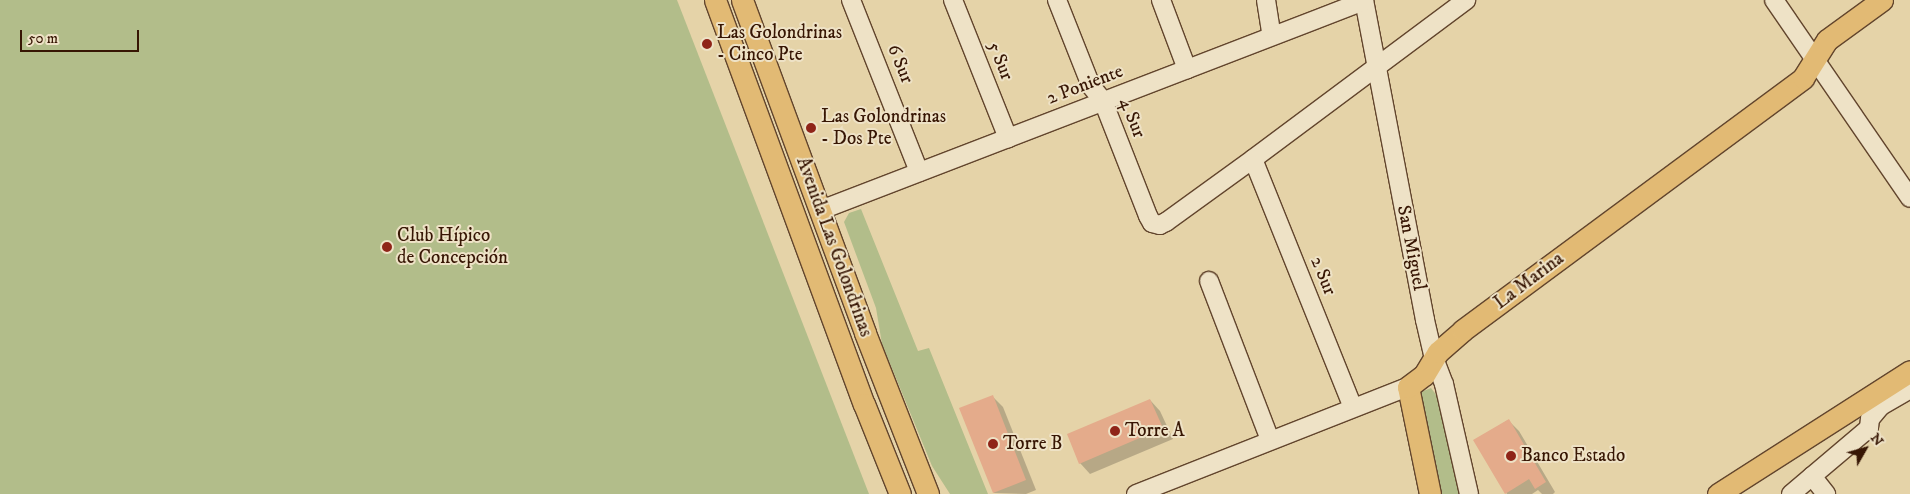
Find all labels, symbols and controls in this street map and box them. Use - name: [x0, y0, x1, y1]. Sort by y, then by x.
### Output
- scale bar: [22, 20, 141, 52]
- place label: Las Golondrinas - Cinco Pte: [717, 22, 842, 66]
- text: 50 m: [28, 29, 58, 48]
- marker: Las Golondrinas - Cinco Pte: [701, 38, 713, 50]
- street label: 5 Sur: [982, 38, 1018, 84]
- street label: 6 Sur: [882, 41, 918, 87]
- street label: 2 Poniente: [1044, 60, 1126, 110]
- street label: 4 Sur: [1114, 95, 1150, 141]
- place label: Las Golondrinas - Dos Pte: [821, 106, 946, 150]
- marker: Las Golondrinas - Dos Pte: [805, 122, 817, 134]
- street label: Avenida Las Golondrinas: [791, 154, 877, 340]
- street label: San Miguel: [1392, 203, 1430, 293]
- place label: Club Hípico de Concepción: [397, 225, 508, 269]
- marker: Club Hípico de Concepción: [381, 241, 393, 253]
- street label: La Marina: [1490, 247, 1568, 315]
- street label: 2 Sur: [1305, 253, 1341, 299]
- place label: Torre A: [1125, 420, 1185, 442]
- north arrow: [1840, 424, 1890, 474]
- marker: Torre A: [1109, 425, 1121, 437]
- text: N: [1866, 430, 1887, 450]
- place label: Torre B: [1003, 433, 1063, 455]
- marker: Torre B: [987, 438, 999, 450]
- place label: Banco Estado: [1521, 445, 1625, 467]
- marker: Banco Estado: [1505, 450, 1517, 462]

